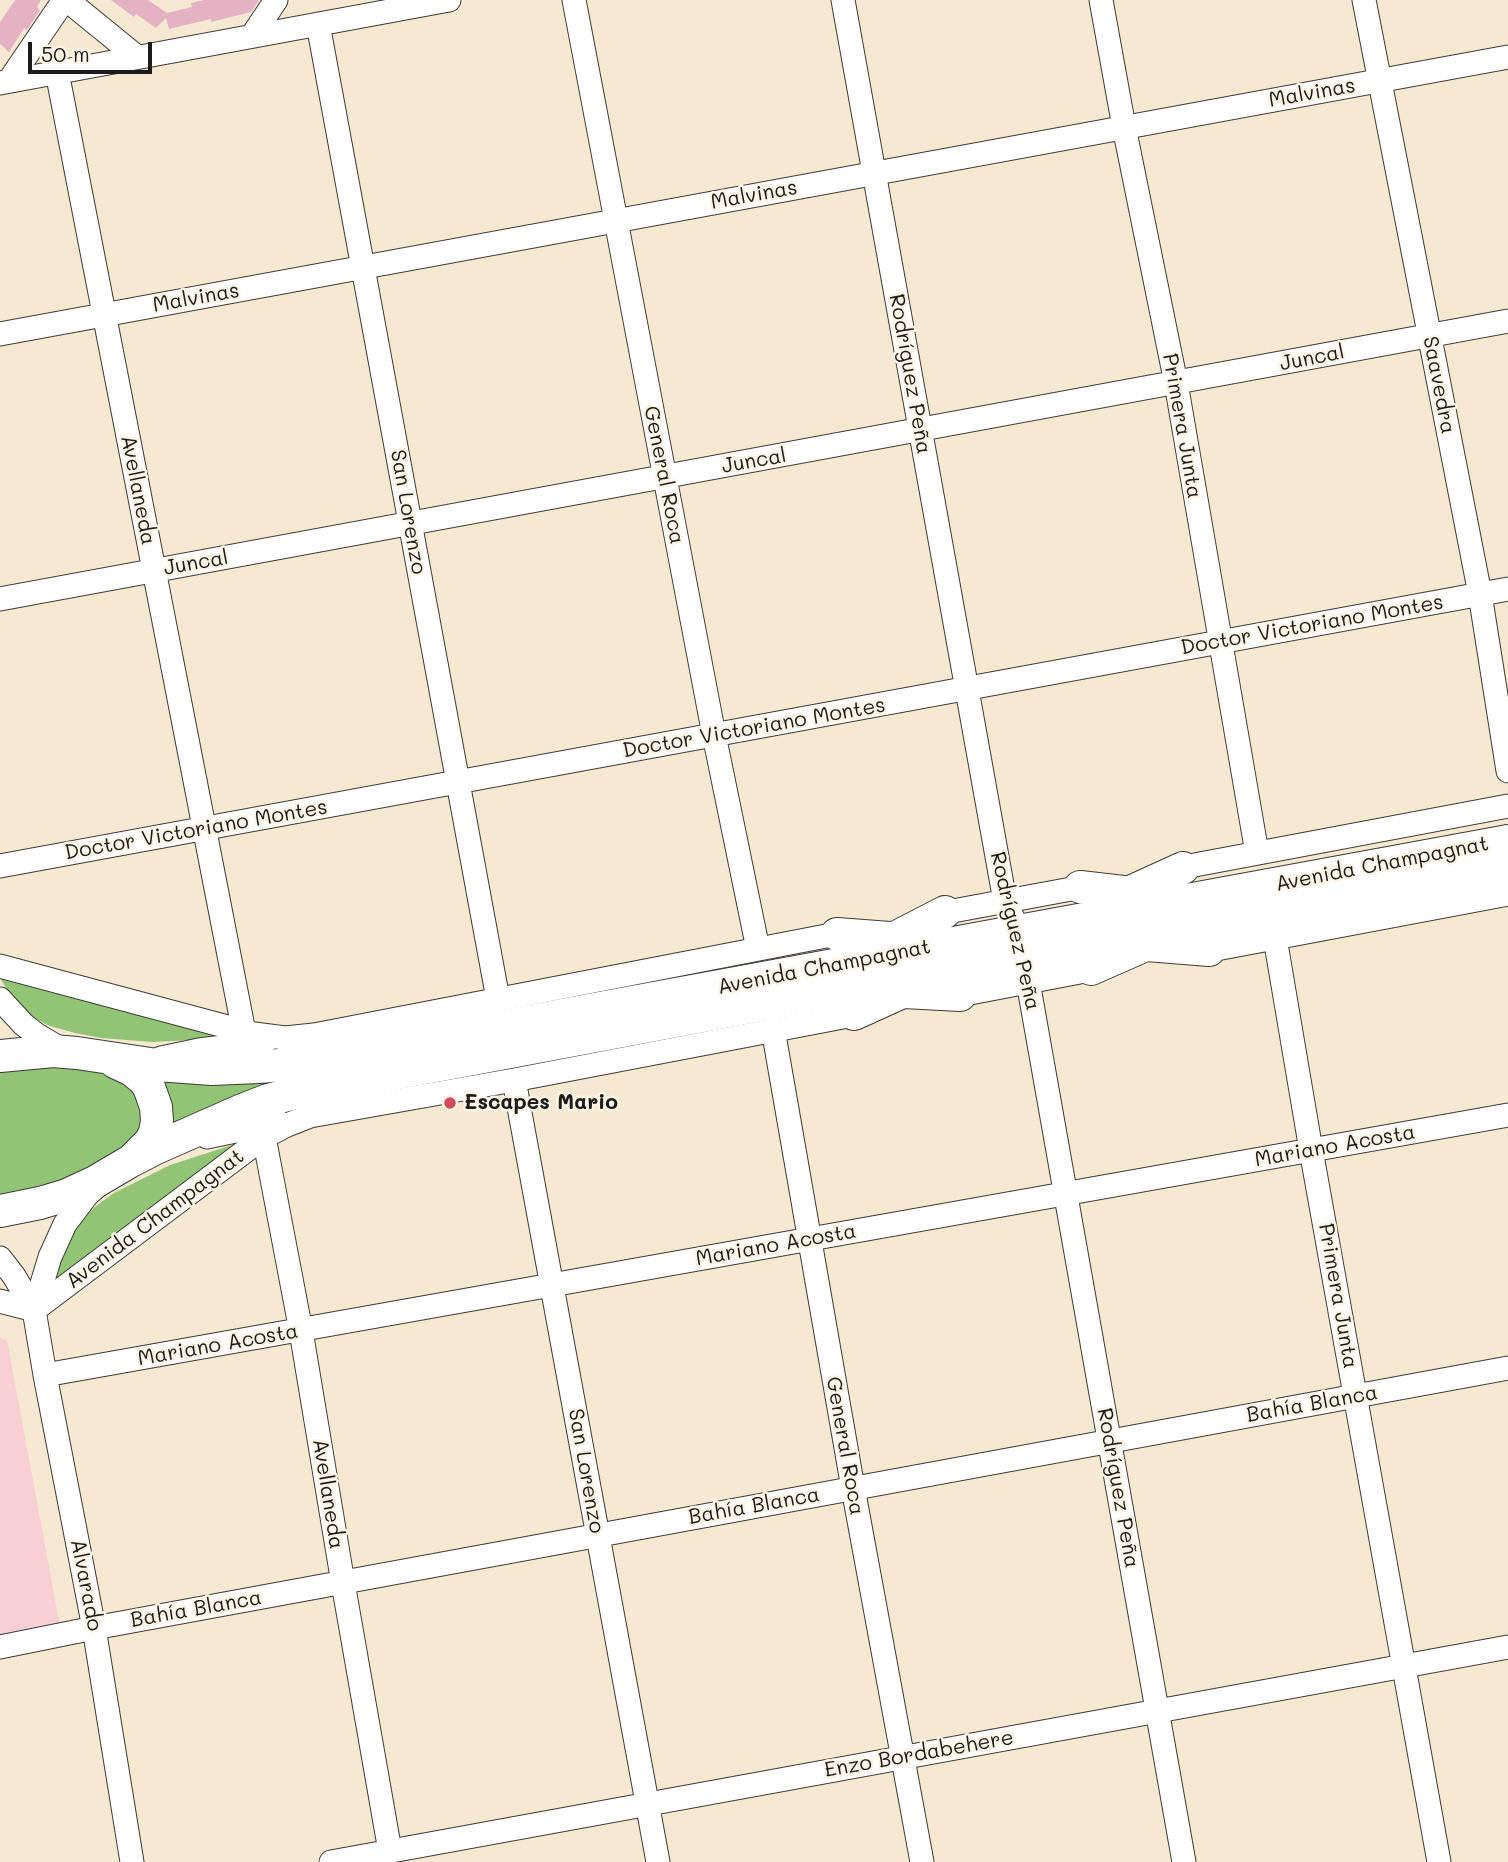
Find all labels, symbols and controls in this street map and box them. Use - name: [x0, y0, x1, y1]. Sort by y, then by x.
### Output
- scale bar: [32, 28, 156, 72]
- text: 50 m: [41, 40, 90, 67]
- street label: Malvinas: [1267, 73, 1357, 113]
- street label: Malvinas: [709, 175, 799, 215]
- street label: Malvinas: [151, 278, 241, 318]
- street label: Rodríguez Peña: [884, 292, 936, 456]
- street label: Saavedra: [1417, 334, 1461, 436]
- street label: Juncal: [1278, 339, 1346, 377]
- street label: Primera Junta: [1157, 352, 1207, 500]
- street label: General Roca: [638, 404, 690, 546]
- street label: Avellaneda: [115, 433, 161, 547]
- street label: Juncal: [720, 443, 788, 479]
- street label: San Lorenzo: [385, 448, 431, 576]
- street label: Juncal: [162, 545, 230, 581]
- street label: Doctor Victoriano Montes: [1179, 589, 1445, 661]
- street label: Doctor Victoriano Montes: [621, 692, 887, 764]
- street label: Doctor Victoriano Montes: [63, 794, 329, 866]
- street label: Avenida Champagnat: [1273, 831, 1491, 897]
- street label: Rodríguez Peña: [985, 849, 1045, 1013]
- street label: Avenida Champagnat: [715, 934, 933, 1000]
- place label: Escapes Mario: [464, 1090, 618, 1116]
- marker: Escapes Mario: [442, 1095, 458, 1111]
- street label: Mariano Acosta: [1253, 1119, 1417, 1173]
- street label: Avenida Champagnat: [61, 1144, 249, 1294]
- street label: Mariano Acosta: [694, 1218, 858, 1272]
- street label: Primera Junta: [1313, 1222, 1363, 1370]
- street label: Mariano Acosta: [136, 1318, 300, 1372]
- street label: General Roca: [820, 1375, 870, 1517]
- street label: Bahía Blanca: [1244, 1380, 1380, 1428]
- street label: Rodríguez Peña: [1092, 1406, 1144, 1570]
- street label: San Lorenzo: [563, 1407, 609, 1535]
- street label: Avellaneda: [307, 1437, 349, 1551]
- street label: Bahía Blanca: [686, 1482, 822, 1530]
- street label: Alvarado: [65, 1537, 107, 1633]
- street label: Bahía Blanca: [128, 1585, 264, 1633]
- street label: Enzo Bordabehere: [822, 1725, 1016, 1783]

